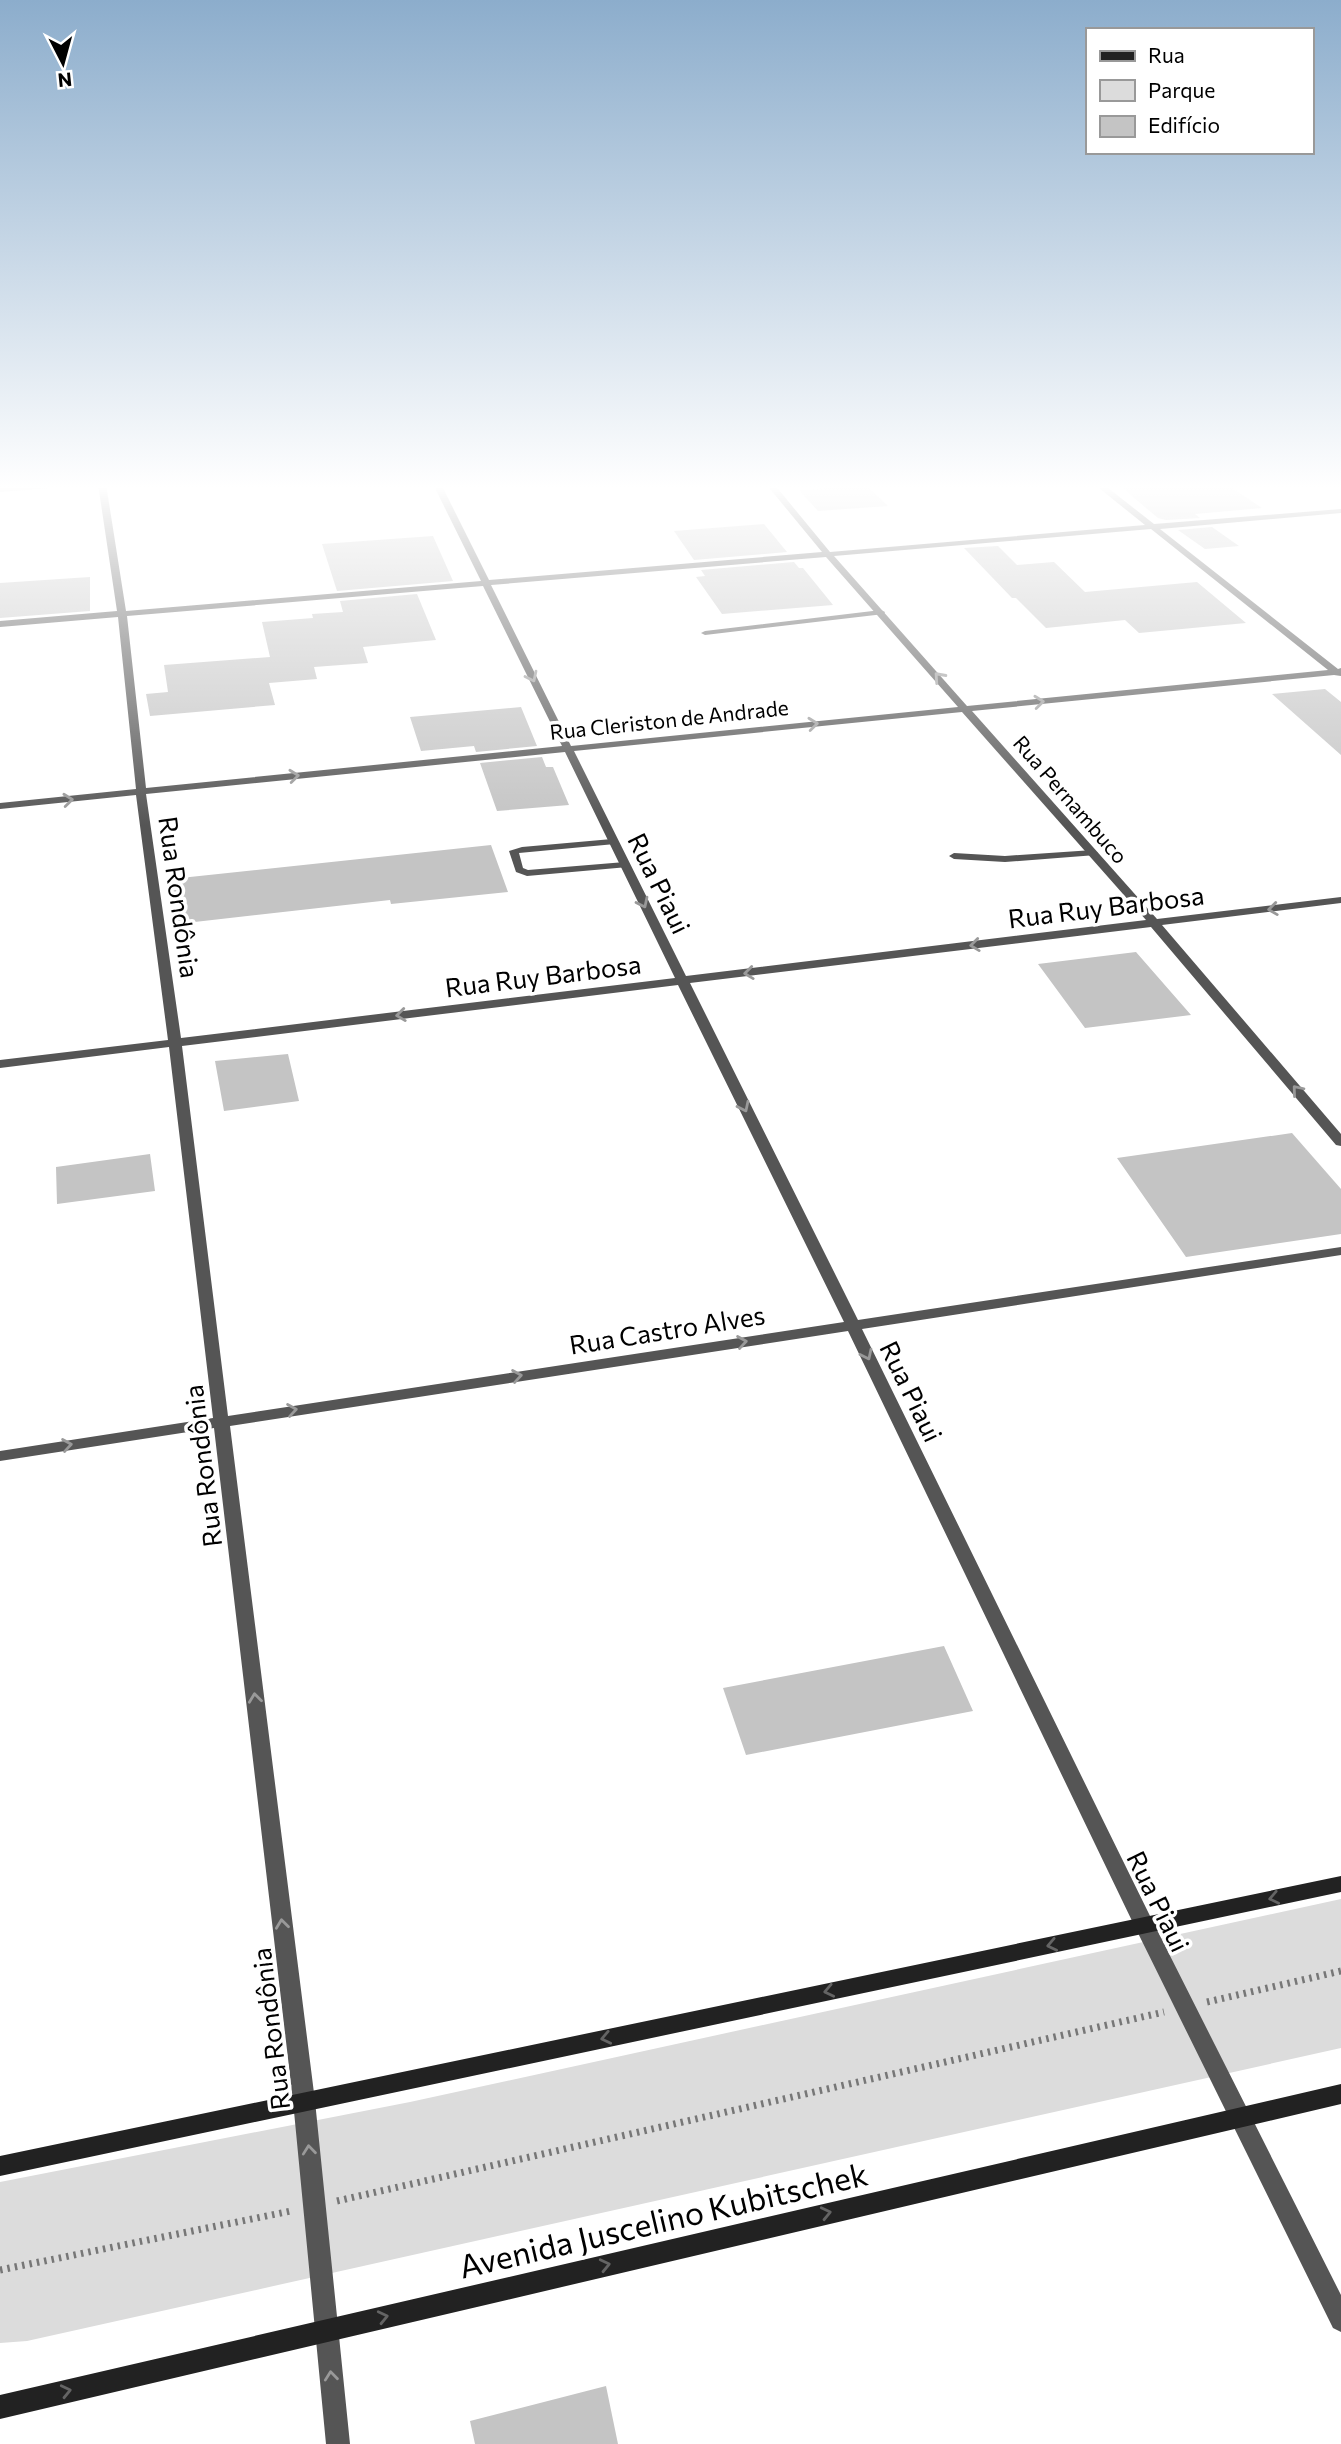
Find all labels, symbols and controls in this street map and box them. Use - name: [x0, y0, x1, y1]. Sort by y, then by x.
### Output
- north arrow: [28, 28, 98, 98]
- legend: [1086, 28, 1313, 154]
- text: Rua: [1148, 42, 1185, 67]
- text: N: [57, 68, 73, 93]
- text: Parque: [1148, 77, 1215, 102]
- text: Edifício: [1148, 112, 1220, 137]
- one-way arrow: [524, 670, 538, 682]
- one-way arrow: [935, 673, 947, 686]
- street label: Rua Cleriston de Andrade: [548, 694, 790, 744]
- one-way arrow: [1034, 694, 1045, 709]
- one-way arrow: [808, 717, 819, 732]
- street label: Rua Pernambuco: [1009, 730, 1133, 868]
- one-way arrow: [288, 769, 300, 784]
- one-way arrow: [62, 792, 74, 807]
- street label: Rua Rondônia: [153, 814, 207, 980]
- street label: Rua Piaui: [622, 828, 698, 938]
- street label: Rua Ruy Barbosa: [1006, 879, 1206, 933]
- one-way arrow: [635, 896, 649, 908]
- one-way arrow: [1267, 901, 1279, 916]
- one-way arrow: [969, 938, 980, 953]
- street label: Rua Ruy Barbosa: [443, 948, 643, 1002]
- one-way arrow: [743, 965, 755, 980]
- one-way arrow: [395, 1008, 407, 1023]
- one-way arrow: [1293, 1085, 1305, 1098]
- one-way arrow: [736, 1100, 750, 1112]
- street label: Rua Castro Alves: [567, 1298, 767, 1360]
- one-way arrow: [736, 1335, 748, 1350]
- street label: Rua Piaui: [874, 1336, 950, 1446]
- one-way arrow: [859, 1348, 873, 1360]
- one-way arrow: [511, 1369, 523, 1384]
- street label: Rua Rondônia: [177, 1383, 227, 1549]
- one-way arrow: [286, 1403, 298, 1418]
- one-way arrow: [62, 1438, 73, 1453]
- one-way arrow: [248, 1692, 263, 1704]
- street label: Rua Piaui: [1121, 1846, 1197, 1956]
- one-way arrow: [1268, 1889, 1280, 1904]
- one-way arrow: [275, 1918, 290, 1930]
- one-way arrow: [1046, 1936, 1058, 1951]
- street label: Rua Rondônia: [245, 1946, 295, 2112]
- one-way arrow: [823, 1983, 835, 1998]
- one-way arrow: [600, 2029, 612, 2044]
- one-way arrow: [301, 2144, 316, 2156]
- street label: Avenida Juscelino Kubitschek: [455, 2152, 871, 2286]
- one-way arrow: [820, 2207, 832, 2221]
- one-way arrow: [599, 2259, 611, 2273]
- one-way arrow: [377, 2311, 389, 2325]
- one-way arrow: [323, 2370, 338, 2382]
- one-way arrow: [60, 2385, 72, 2399]

